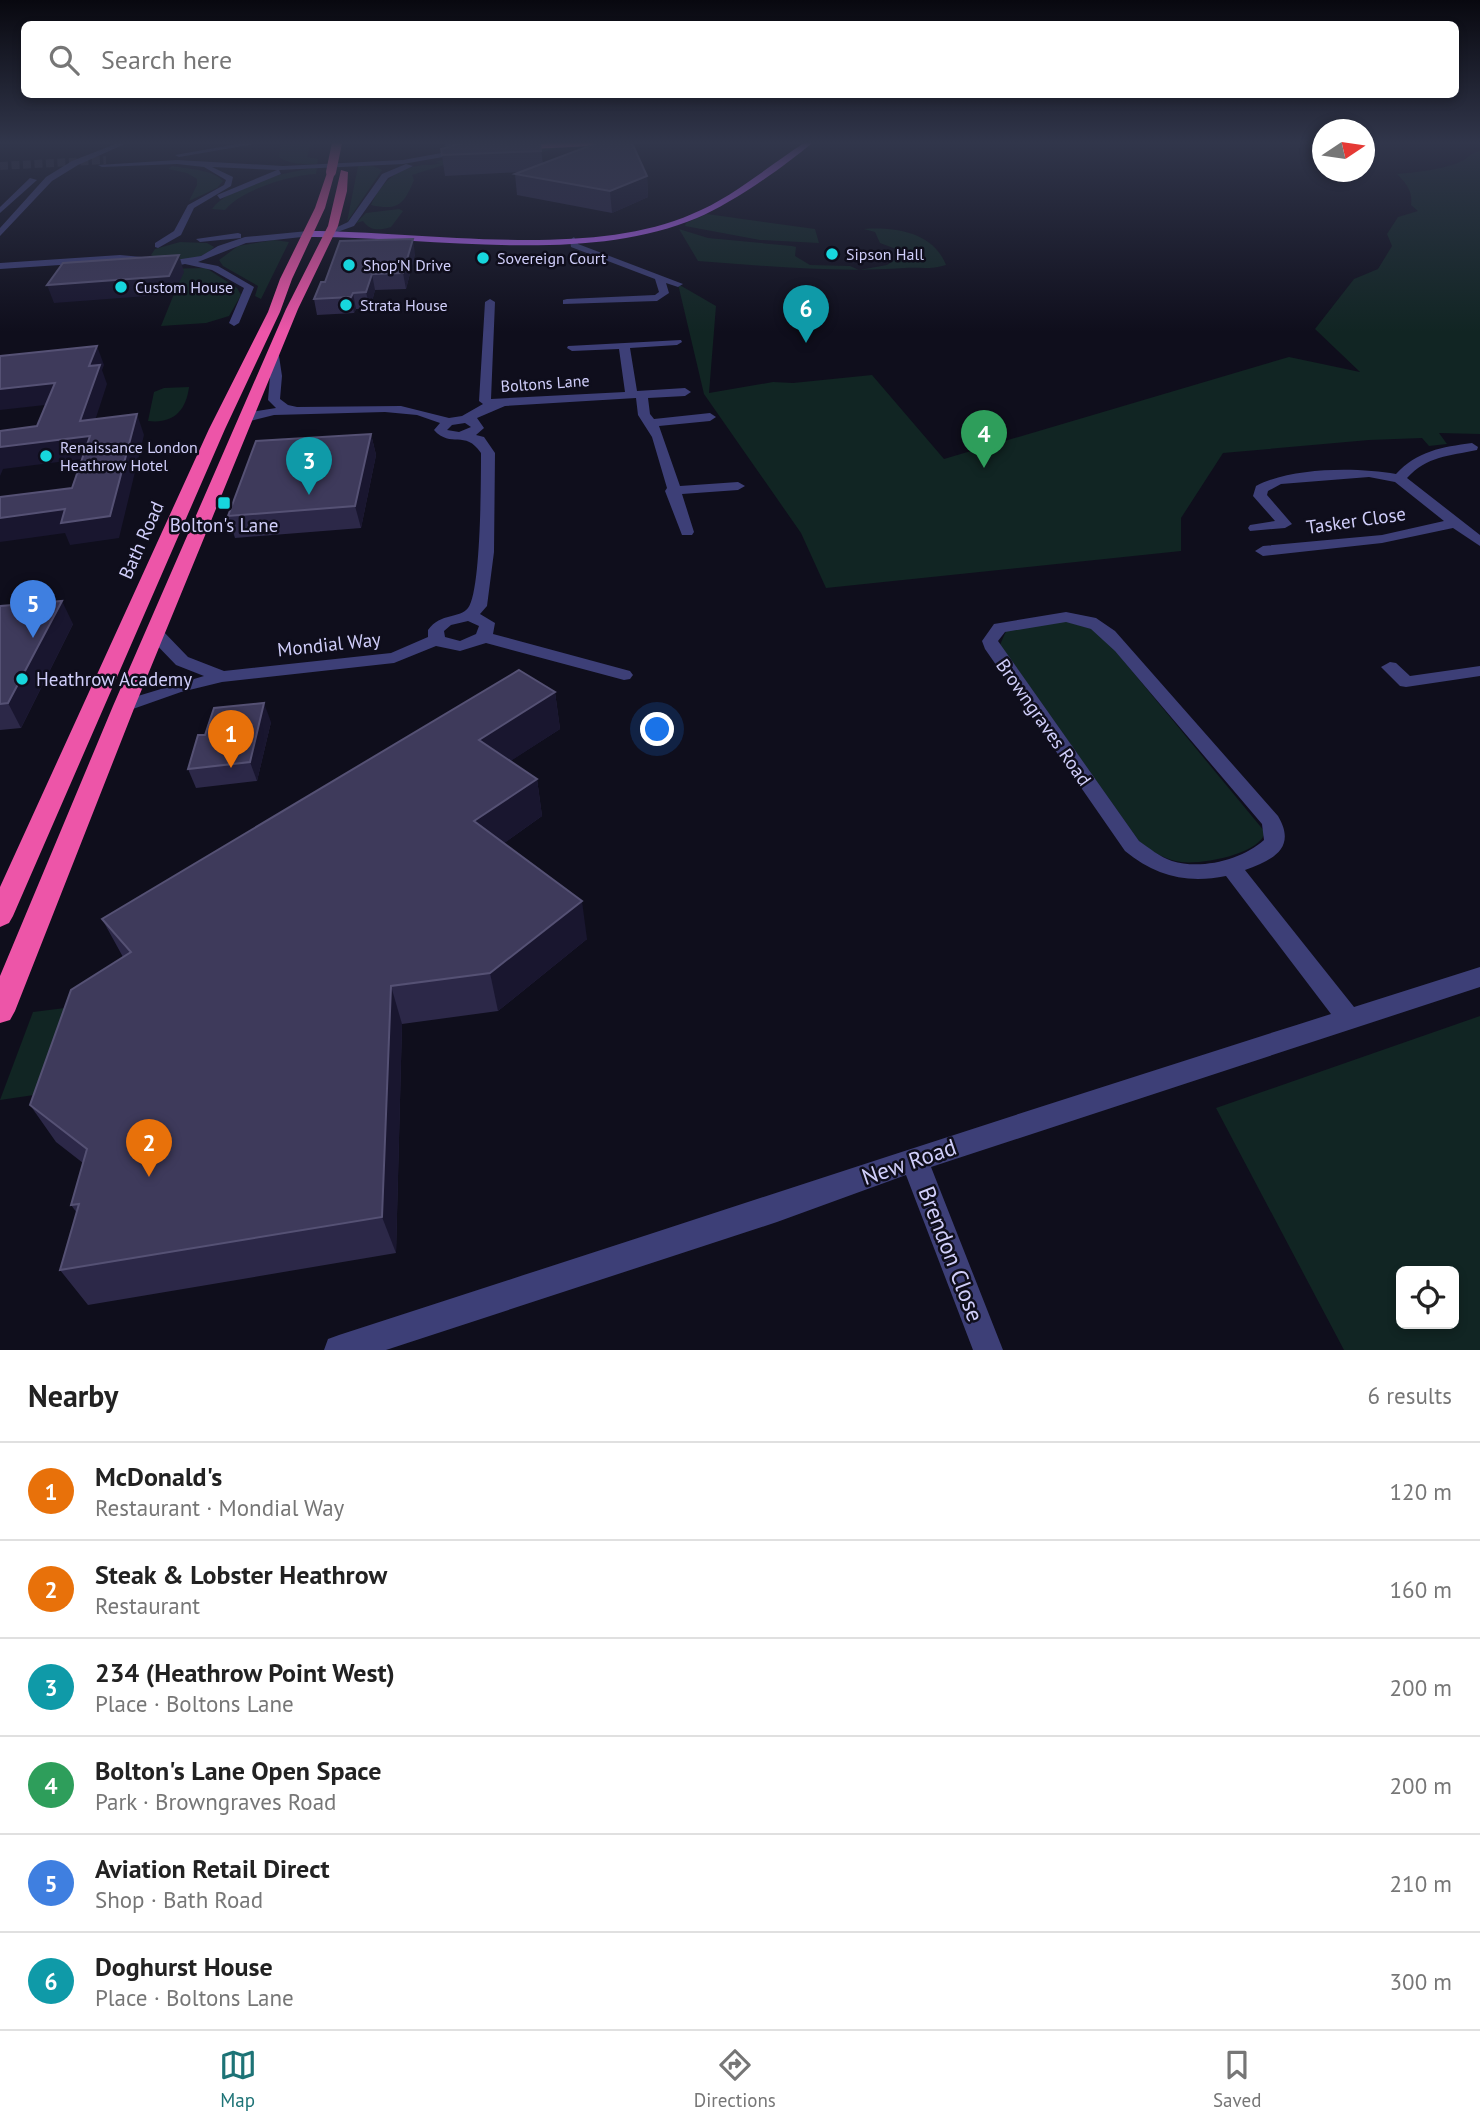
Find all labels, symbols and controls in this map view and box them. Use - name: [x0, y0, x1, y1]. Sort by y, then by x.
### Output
- search box: [21, 21, 1459, 98]
- icon: search: [45, 41, 83, 79]
- text: Search here: [101, 43, 232, 76]
- north arrow: [1312, 119, 1375, 182]
- place label: Sipson Hall: [846, 244, 924, 264]
- marker: Sipson Hall: [824, 246, 840, 262]
- place label: Sovereign Court: [497, 248, 607, 268]
- marker: Sovereign Court: [475, 250, 491, 266]
- place label: Shop'N Drive: [363, 255, 451, 275]
- marker: Shop'N Drive: [341, 257, 357, 273]
- place label: Custom House: [135, 277, 233, 297]
- marker: Custom House: [113, 279, 129, 295]
- pin: 6: [783, 285, 829, 343]
- place label: Strata House: [360, 295, 448, 315]
- marker: Strata House: [338, 297, 354, 313]
- street label: Boltons Lane: [500, 370, 590, 396]
- pin: 4: [961, 410, 1007, 468]
- place label: Renaissance London Heathrow Hotel: [60, 437, 198, 475]
- pin: 3: [286, 437, 332, 495]
- marker: Renaissance London Heathrow Hotel: [38, 448, 54, 464]
- marker: Bolton's Lane: [216, 495, 232, 511]
- street label: Bath Road: [113, 497, 169, 583]
- street label: Tasker Close: [1305, 501, 1407, 539]
- place label: Bolton's Lane: [170, 513, 278, 537]
- pin: 5: [10, 580, 56, 638]
- street label: Mondial Way: [276, 627, 382, 661]
- street label: Browngraves Road: [991, 654, 1097, 790]
- place label: Heathrow Academy: [36, 667, 192, 691]
- marker: Heathrow Academy: [14, 671, 30, 687]
- pin: 1: [208, 710, 254, 768]
- your location: [640, 712, 674, 746]
- pin: 2: [126, 1119, 172, 1177]
- street label: New Road: [858, 1132, 960, 1191]
- street label: Brendon Close: [912, 1182, 991, 1326]
- map controls: [1396, 1266, 1459, 1329]
- button: locate: [1396, 1266, 1459, 1329]
- text: Nearby: [28, 1376, 118, 1415]
- text: 6 results: [1368, 1381, 1452, 1410]
- text: McDonald's: [95, 1460, 222, 1493]
- text: 1: [44, 1477, 58, 1506]
- text: 120 m: [1390, 1477, 1452, 1506]
- text: Restaurant · Mondial Way: [95, 1493, 344, 1522]
- text: Steak & Lobster Heathrow: [95, 1558, 387, 1591]
- text: 2: [44, 1575, 58, 1604]
- text: 160 m: [1390, 1575, 1452, 1604]
- text: Restaurant: [95, 1591, 200, 1620]
- text: 234 (Heathrow Point West): [95, 1656, 395, 1689]
- text: 3: [44, 1673, 58, 1702]
- text: 200 m: [1390, 1673, 1452, 1702]
- text: Place · Boltons Lane: [95, 1689, 294, 1718]
- text: Bolton's Lane Open Space: [95, 1754, 381, 1787]
- text: 4: [44, 1771, 58, 1800]
- text: 200 m: [1390, 1771, 1452, 1800]
- text: Park · Browngraves Road: [95, 1787, 336, 1816]
- text: Aviation Retail Direct: [95, 1852, 330, 1885]
- text: 5: [44, 1869, 58, 1898]
- text: 210 m: [1390, 1869, 1452, 1898]
- text: Shop · Bath Road: [95, 1885, 263, 1914]
- text: Doghurst House: [95, 1950, 273, 1983]
- text: 6: [44, 1967, 58, 1996]
- text: 300 m: [1390, 1967, 1452, 1996]
- text: Place · Boltons Lane: [95, 1983, 294, 2012]
- tab: Map: [219, 2046, 257, 2112]
- tab: Directions: [694, 2046, 776, 2112]
- tab: Saved: [1213, 2046, 1261, 2112]

